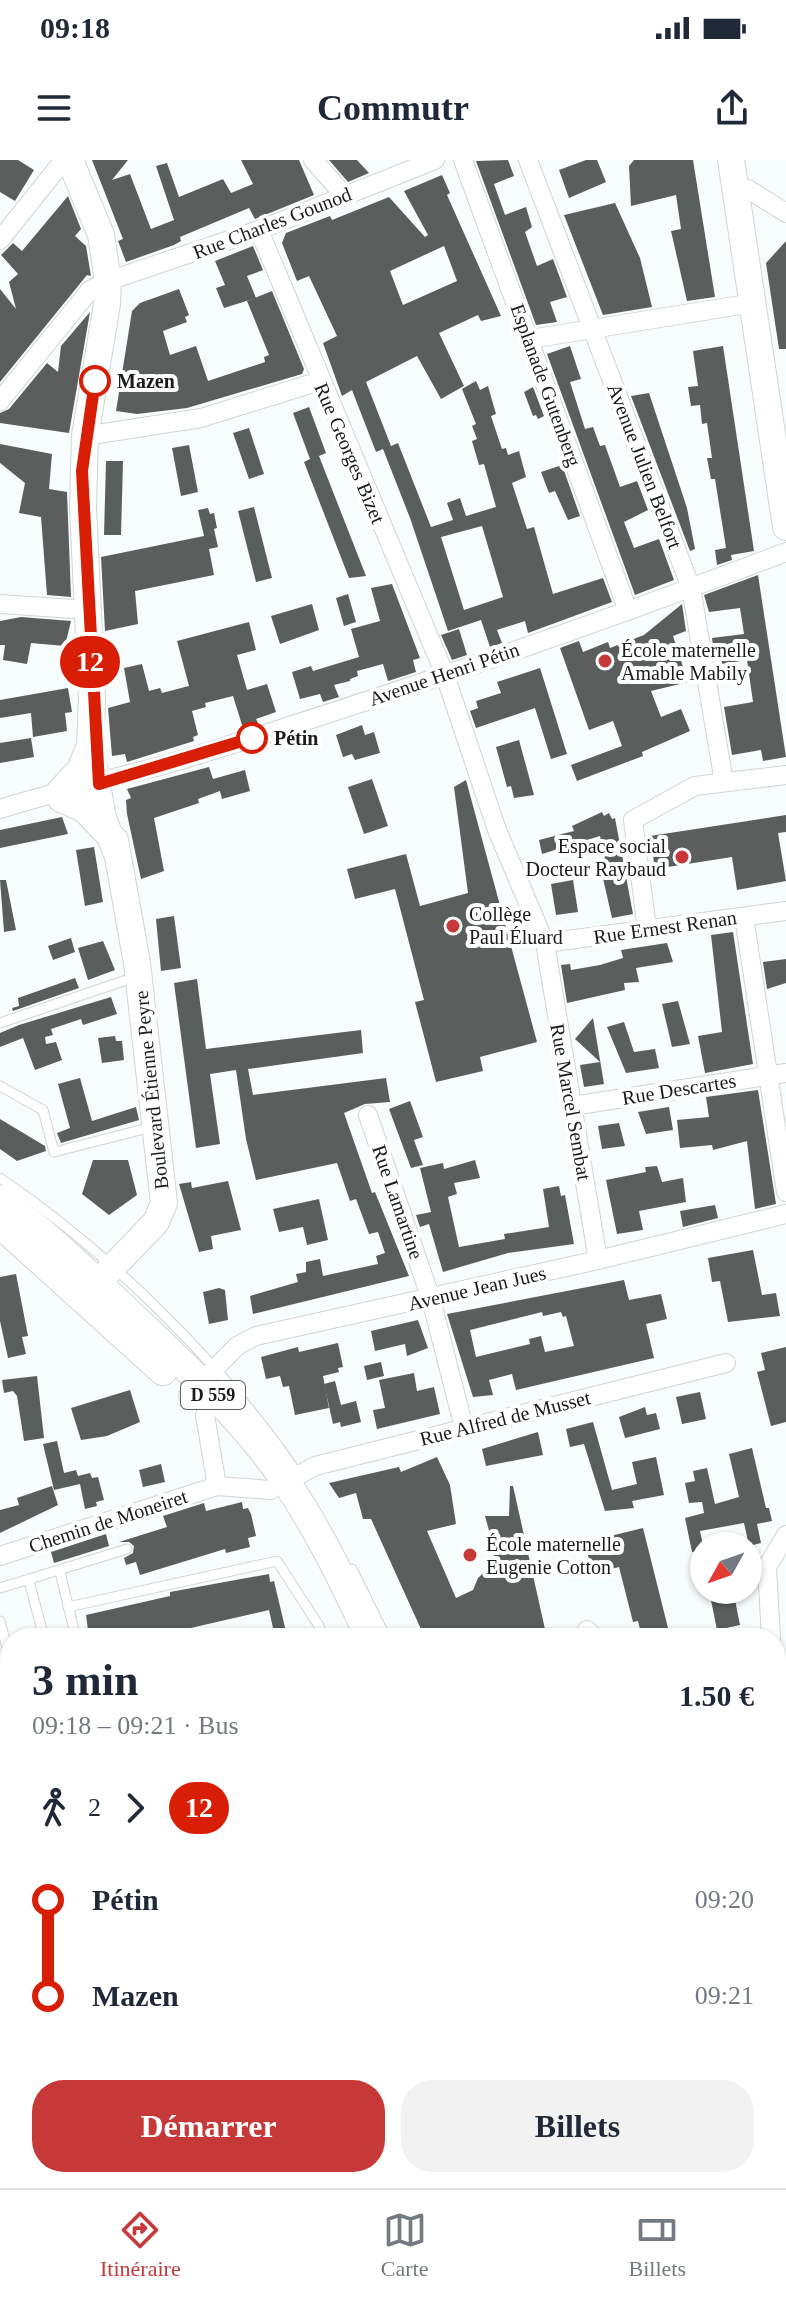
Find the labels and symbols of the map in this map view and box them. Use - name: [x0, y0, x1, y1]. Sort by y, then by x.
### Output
- street label: Rue Charles Gounod: [190, 183, 354, 263]
- street label: Esplanade Gutenberg: [505, 301, 586, 470]
- marker: Mazen: [80, 366, 110, 396]
- place label: Mazen: [117, 370, 175, 392]
- street label: Rue Georges Bizet: [310, 379, 390, 527]
- street label: Avenue Julien Belfort: [603, 380, 687, 552]
- line badge: 12: [54, 636, 126, 688]
- street label: Avenue Henri Pétin: [366, 638, 522, 710]
- place label: École maternelle Amable Mabily: [621, 639, 756, 685]
- marker: École maternelle Amable Mabily: [596, 652, 614, 670]
- marker: Pétin: [237, 723, 267, 753]
- place label: Pétin: [274, 727, 318, 749]
- place label: Espace social Docteur Raybaud: [525, 835, 666, 881]
- marker: Espace social Docteur Raybaud: [673, 848, 691, 866]
- place label: Collège Paul Éluard: [469, 903, 563, 948]
- street label: Rue Ernest Renan: [592, 906, 738, 948]
- marker: Collège Paul Éluard: [444, 917, 462, 935]
- street label: Boulevard Étienne Peyre: [130, 989, 173, 1191]
- street label: Rue Marcel Sembat: [546, 1022, 596, 1183]
- street label: Rue Descartes: [621, 1069, 738, 1109]
- street label: Rue Lamartine: [368, 1142, 428, 1262]
- street label: Avenue Jean Jues: [406, 1261, 548, 1315]
- road number: D 559: [181, 1381, 245, 1409]
- street label: Rue Alfred de Musset: [417, 1386, 593, 1450]
- street label: Chemin de Moneiret: [26, 1485, 191, 1557]
- north arrow: [690, 1532, 762, 1604]
- place label: École maternelle Eugenie Cotton: [486, 1533, 621, 1579]
- marker: École maternelle Eugenie Cotton: [461, 1546, 479, 1564]

